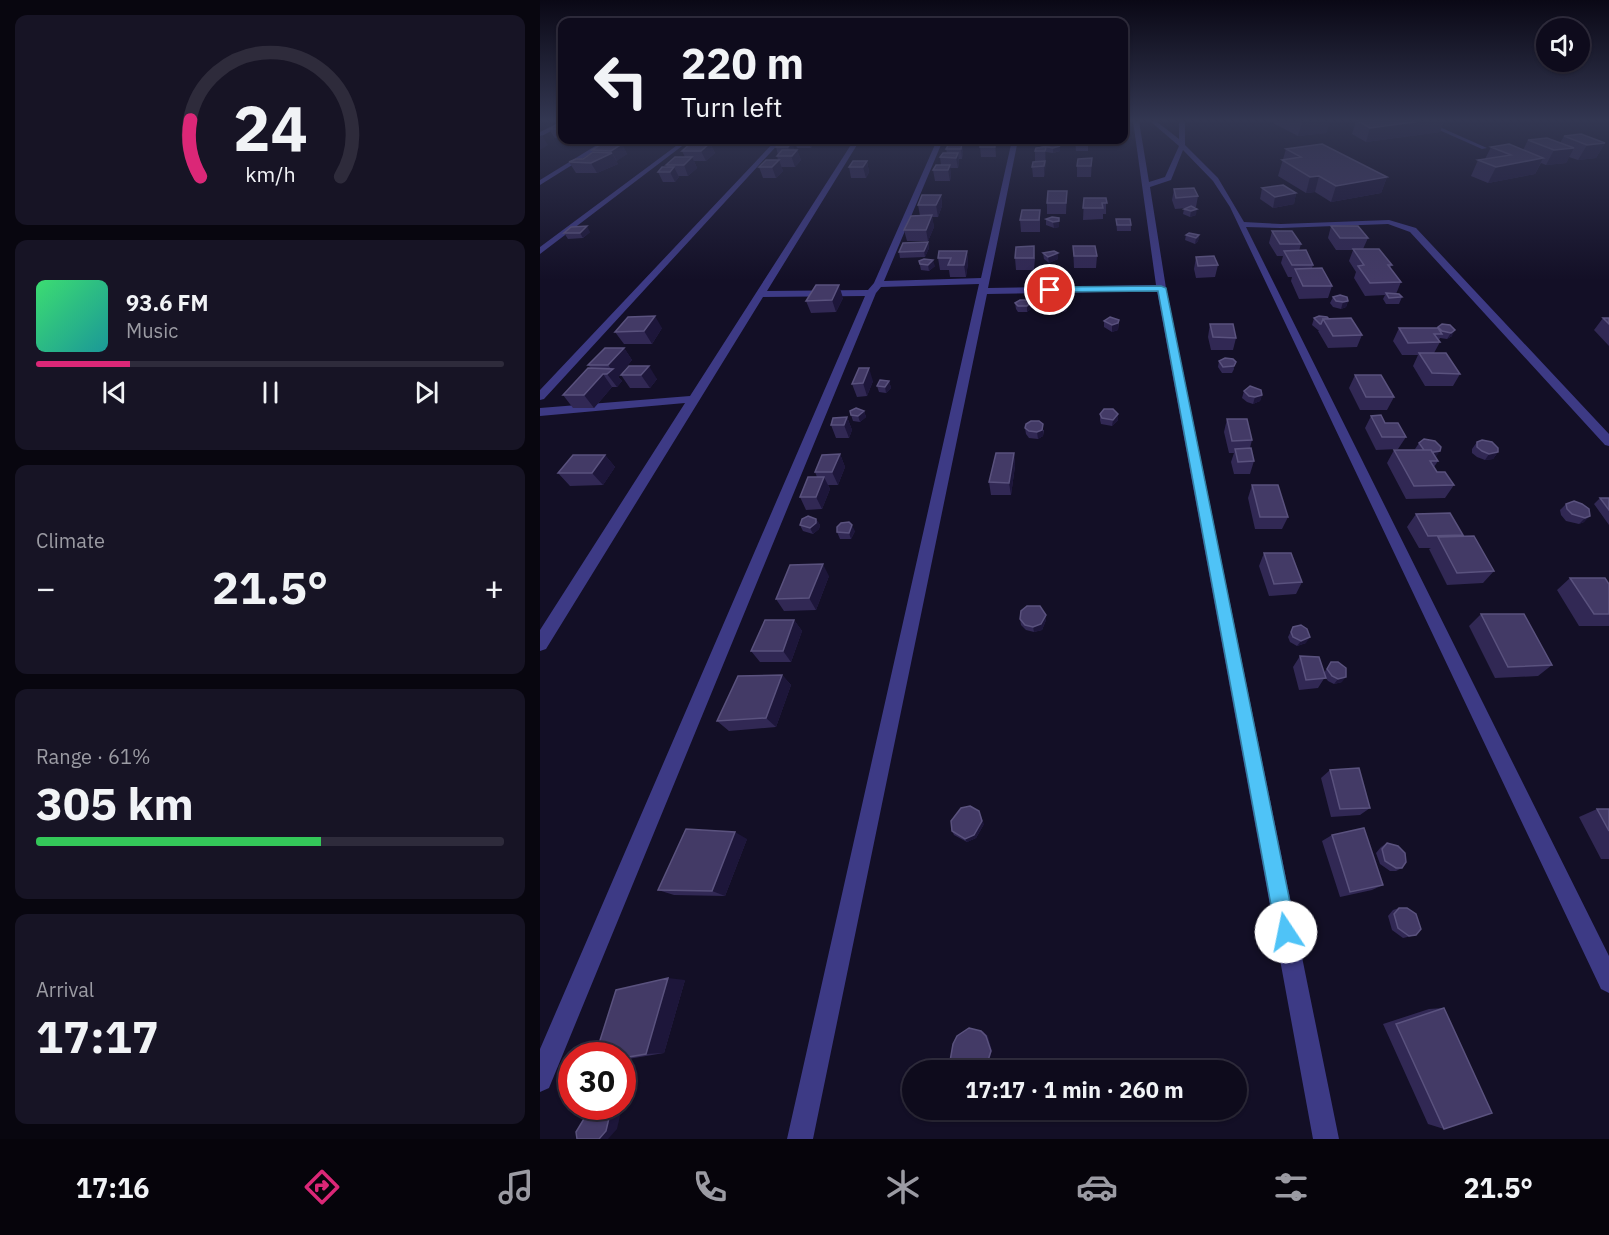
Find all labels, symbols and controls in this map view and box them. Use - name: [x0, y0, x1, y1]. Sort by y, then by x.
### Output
- map controls: [1536, 18, 1590, 72]
- button: sound: [1536, 18, 1590, 72]
- text: 220 m: [681, 36, 804, 91]
- icon: left: [582, 42, 660, 120]
- text: 24: [233, 87, 307, 168]
- text: Turn left: [681, 89, 782, 124]
- text: km/h: [245, 160, 295, 188]
- pin: [1024, 264, 1075, 315]
- icon: arrive: [1033, 273, 1066, 306]
- text: 93.6 FM: [126, 288, 209, 317]
- text: Music: [126, 317, 178, 344]
- icon: previous: [98, 376, 131, 409]
- icon: pause: [254, 376, 287, 409]
- icon: next: [410, 376, 443, 409]
- text: Climate: [36, 527, 105, 554]
- text: 21.5°: [212, 558, 328, 616]
- text: −: [36, 566, 56, 609]
- text: +: [484, 566, 504, 609]
- text: Range · 61%: [36, 743, 151, 770]
- text: 305 km: [36, 774, 194, 832]
- position arrow: [1254, 900, 1318, 964]
- text: Arrival: [36, 976, 94, 1003]
- text: 17:17: [36, 1007, 159, 1065]
- speed limit sign: 30: [558, 1042, 636, 1120]
- text: 17:17 · 1 min · 260 m: [965, 1075, 1184, 1104]
- icon: directions: [301, 1166, 343, 1208]
- icon: music: [495, 1166, 537, 1208]
- icon: phone: [689, 1166, 731, 1208]
- icon: climate: [882, 1166, 924, 1208]
- icon: car: [1076, 1166, 1118, 1208]
- icon: filters: [1270, 1166, 1312, 1208]
- text: 17:16: [76, 1170, 150, 1205]
- text: 21.5°: [1463, 1170, 1533, 1205]

